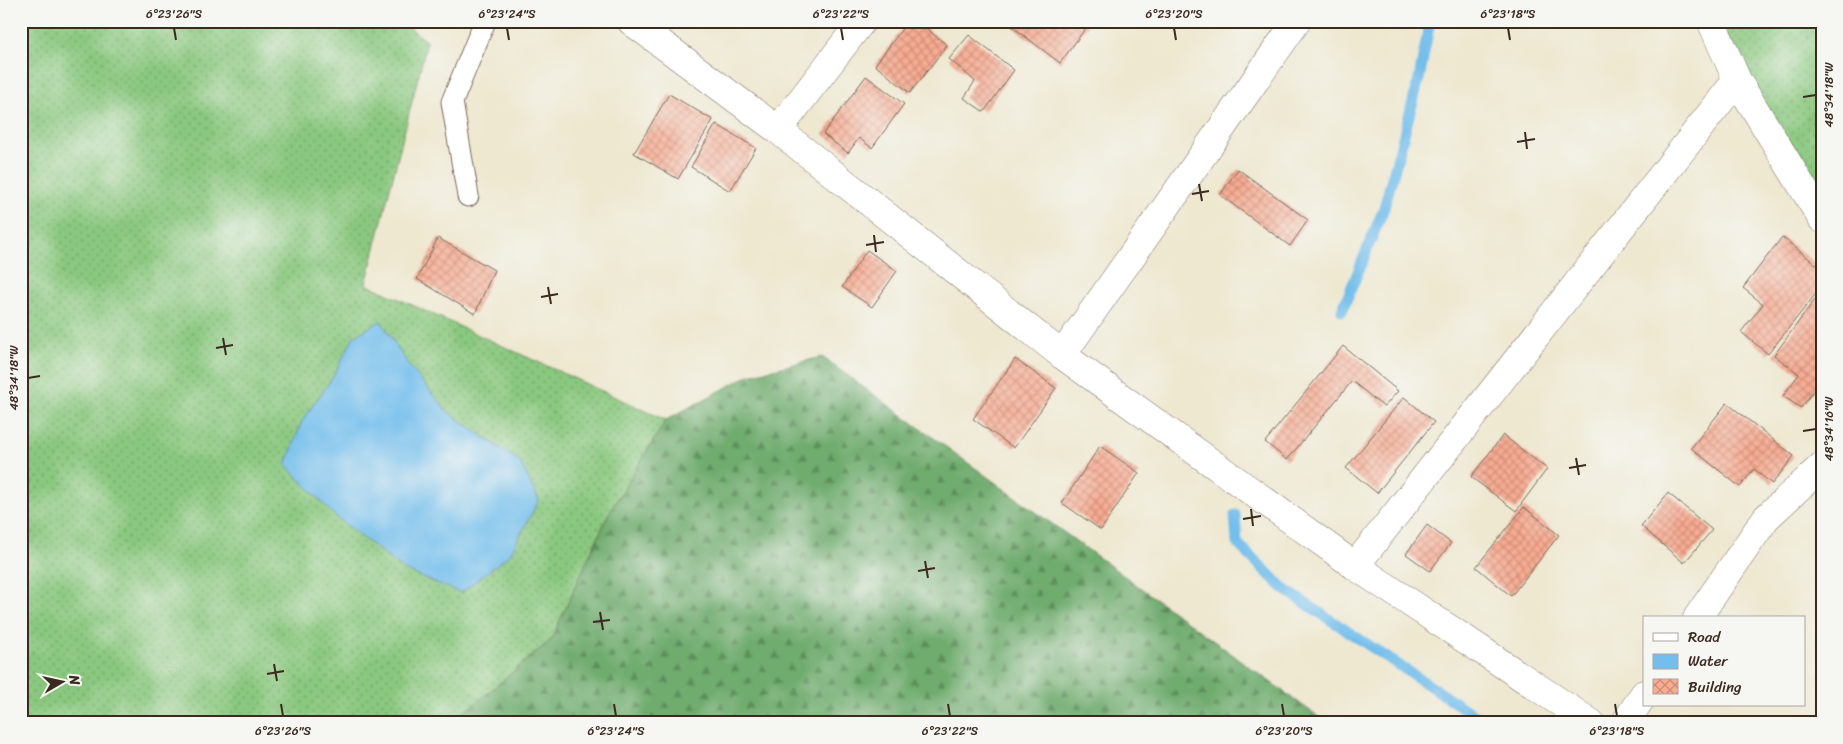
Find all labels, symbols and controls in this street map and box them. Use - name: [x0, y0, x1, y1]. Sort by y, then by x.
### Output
- text: 6°23'26"S: [146, 3, 203, 25]
- text: 6°23'24"S: [479, 3, 536, 25]
- text: 6°23'22"S: [813, 3, 870, 25]
- text: 6°23'20"S: [1146, 3, 1203, 25]
- text: 6°23'18"S: [1481, 3, 1536, 25]
- text: 48°34'18"W: [1818, 62, 1840, 128]
- text: 48°34'18"W: [3, 345, 25, 411]
- text: 48°34'16"W: [1818, 396, 1840, 461]
- legend: [1643, 616, 1806, 706]
- text: Road: [1688, 624, 1721, 650]
- text: Water: [1688, 648, 1728, 674]
- north arrow: [38, 656, 88, 706]
- text: N: [61, 672, 87, 687]
- text: Building: [1688, 674, 1742, 700]
- text: 6°23'26"S: [255, 720, 312, 742]
- text: 6°23'24"S: [588, 720, 645, 742]
- text: 6°23'22"S: [922, 720, 979, 742]
- text: 6°23'20"S: [1256, 720, 1313, 742]
- text: 6°23'18"S: [1590, 720, 1645, 742]

